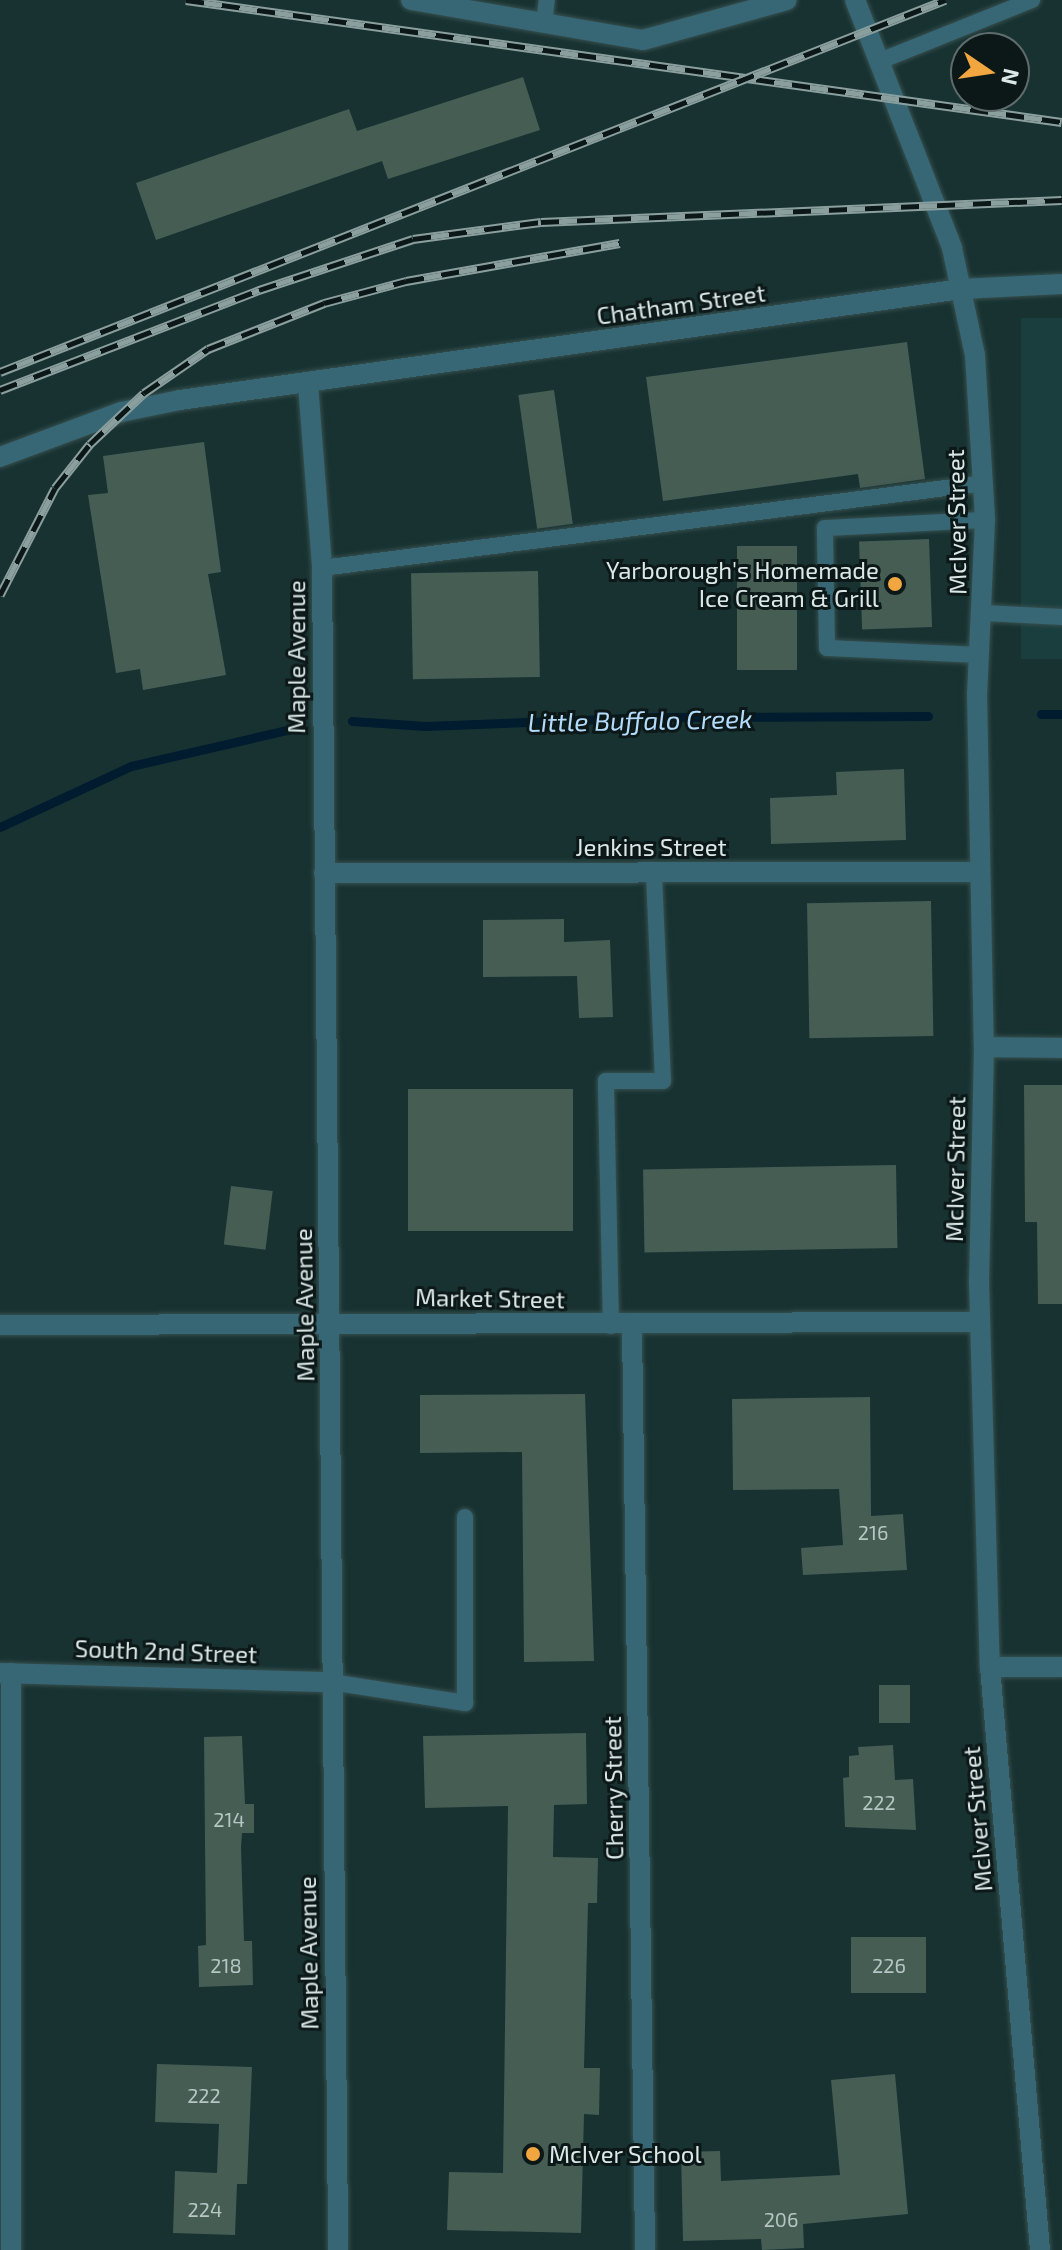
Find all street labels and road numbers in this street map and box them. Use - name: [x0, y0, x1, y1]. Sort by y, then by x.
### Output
- street label: Chatham Street: [595, 278, 767, 330]
- street label: McIver Street: [940, 449, 972, 595]
- street label: Maple Avenue: [282, 580, 310, 734]
- street label: Jenkins Street: [575, 833, 727, 861]
- street label: McIver Street: [939, 1096, 971, 1242]
- street label: Maple Avenue: [288, 1228, 320, 1382]
- street label: Market Street: [415, 1282, 565, 1314]
- street label: South 2nd Street: [74, 1633, 258, 1669]
- street label: Cherry Street: [597, 1716, 629, 1860]
- street label: McIver Street: [956, 1745, 998, 1893]
- street label: Maple Avenue: [292, 1876, 324, 2030]

